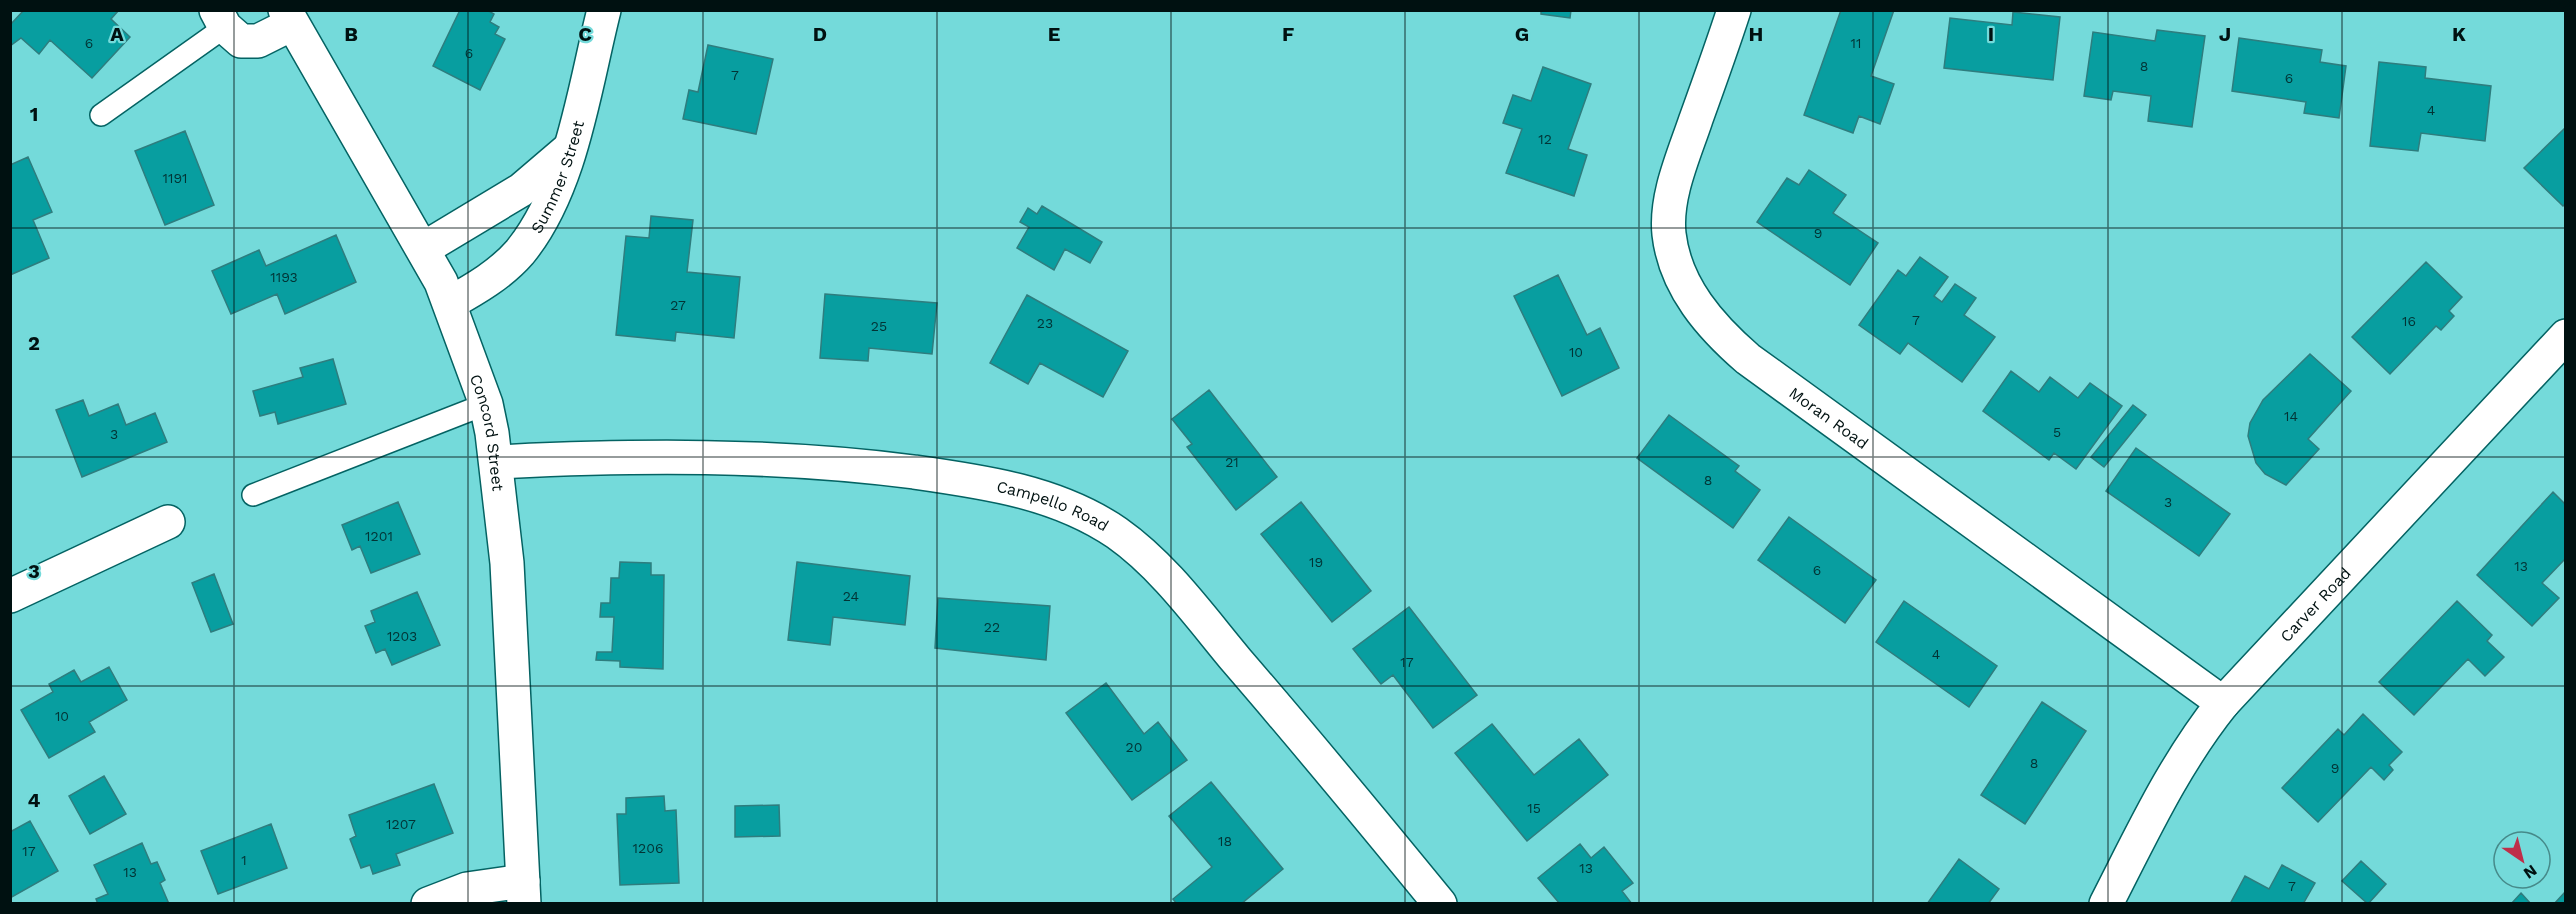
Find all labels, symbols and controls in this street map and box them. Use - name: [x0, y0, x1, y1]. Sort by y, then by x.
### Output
- text: A: [110, 22, 124, 46]
- text: B: [344, 22, 358, 46]
- text: C: [578, 22, 592, 46]
- text: D: [813, 22, 827, 46]
- text: E: [1048, 22, 1060, 46]
- text: F: [1282, 22, 1294, 46]
- text: G: [1515, 22, 1529, 46]
- text: H: [1749, 22, 1763, 46]
- text: I: [1988, 22, 1994, 46]
- text: J: [2219, 22, 2231, 46]
- text: K: [2452, 22, 2466, 46]
- house number: 6: [85, 35, 93, 51]
- house number: 11: [1851, 35, 1861, 51]
- house number: 6: [465, 45, 473, 61]
- house number: 8: [2140, 58, 2148, 74]
- house number: 7: [731, 67, 739, 83]
- house number: 6: [2285, 70, 2293, 86]
- text: 1: [30, 102, 38, 126]
- house number: 4: [2427, 102, 2435, 118]
- street label: Summer Street: [527, 118, 588, 237]
- house number: 12: [1538, 131, 1552, 147]
- house number: 1191: [162, 170, 188, 186]
- house number: 9: [1814, 225, 1822, 241]
- house number: 1193: [270, 269, 298, 285]
- house number: 27: [670, 297, 686, 313]
- house number: 7: [1912, 312, 1920, 328]
- house number: 16: [2402, 313, 2416, 329]
- house number: 23: [1037, 315, 1053, 331]
- house number: 25: [871, 318, 887, 334]
- text: 2: [28, 331, 40, 355]
- house number: 10: [1569, 344, 1583, 360]
- street label: Concord Street: [466, 372, 508, 492]
- street label: Moran Road: [1785, 383, 1872, 453]
- house number: 14: [2284, 408, 2298, 424]
- house number: 5: [2053, 424, 2061, 440]
- house number: 3: [110, 426, 118, 442]
- house number: 21: [1225, 454, 1239, 470]
- house number: 8: [1704, 472, 1712, 488]
- street label: Campello Road: [995, 477, 1112, 535]
- house number: 3: [2164, 494, 2172, 510]
- house number: 1201: [365, 528, 393, 544]
- house number: 19: [1309, 554, 1323, 570]
- house number: 13: [2514, 558, 2528, 574]
- text: 3: [28, 559, 40, 583]
- house number: 6: [1813, 562, 1821, 578]
- street label: Carver Road: [2276, 564, 2355, 646]
- house number: 24: [843, 588, 859, 604]
- house number: 22: [984, 619, 1000, 635]
- house number: 1203: [387, 628, 417, 644]
- house number: 4: [1932, 646, 1940, 662]
- house number: 17: [1400, 654, 1414, 670]
- house number: 10: [55, 708, 69, 724]
- house number: 20: [1126, 739, 1142, 755]
- house number: 8: [2030, 755, 2038, 771]
- house number: 9: [2331, 760, 2339, 776]
- text: 4: [28, 788, 41, 812]
- house number: 15: [1527, 800, 1541, 816]
- house number: 1207: [386, 816, 416, 832]
- north arrow: [2492, 830, 2552, 890]
- house number: 18: [1218, 833, 1232, 849]
- house number: 1206: [633, 840, 663, 856]
- house number: 17: [22, 843, 36, 859]
- house number: 1: [241, 852, 247, 868]
- house number: 13: [1579, 860, 1593, 876]
- text: N: [2520, 861, 2541, 883]
- house number: 13: [123, 864, 137, 880]
- house number: 7: [2288, 878, 2296, 894]

